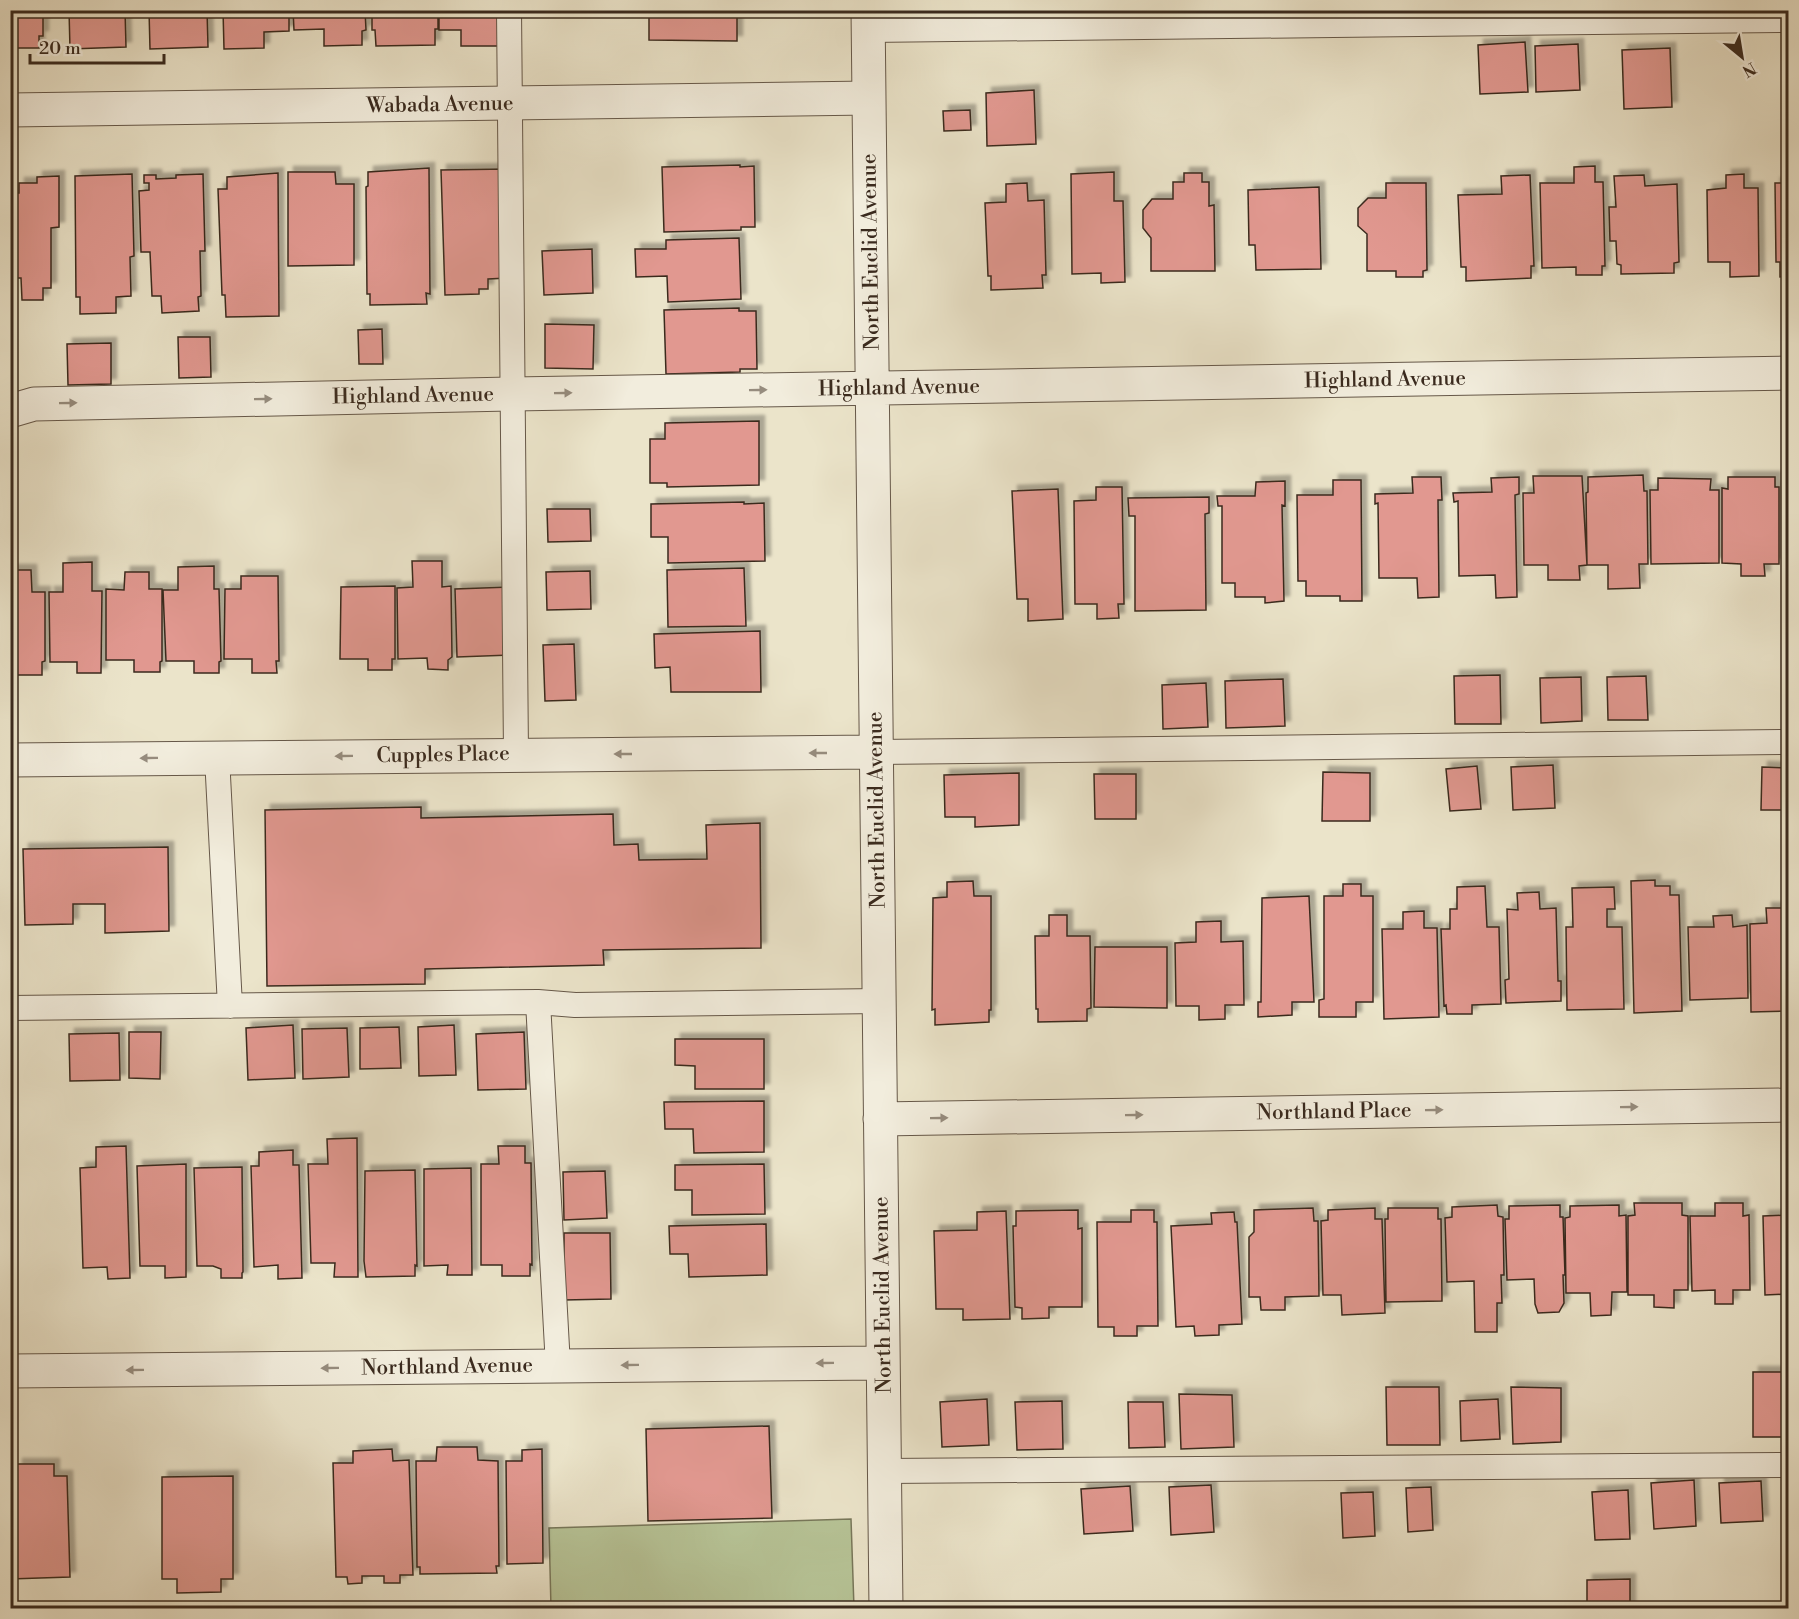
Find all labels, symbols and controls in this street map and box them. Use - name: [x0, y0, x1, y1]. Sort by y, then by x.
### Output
- scale bar: [30, 27, 164, 65]
- north arrow: [1712, 27, 1772, 87]
- text: 20 m: [39, 37, 81, 60]
- text: N: [1738, 57, 1759, 81]
- street label: Wabada Avenue: [365, 91, 514, 119]
- street label: North Euclid Avenue: [856, 153, 886, 351]
- street label: Highland Avenue: [1304, 366, 1466, 394]
- street label: Highland Avenue: [818, 374, 980, 402]
- street label: Highland Avenue: [332, 382, 494, 410]
- one-way arrow: [748, 385, 767, 395]
- one-way arrow: [553, 388, 572, 398]
- one-way arrow: [253, 394, 272, 404]
- one-way arrow: [58, 398, 77, 408]
- street label: North Euclid Avenue: [862, 711, 892, 909]
- street label: Cupples Place: [376, 741, 510, 769]
- one-way arrow: [808, 748, 827, 757]
- one-way arrow: [613, 749, 632, 759]
- one-way arrow: [334, 751, 353, 761]
- one-way arrow: [139, 753, 158, 763]
- street label: Northland Place: [1256, 1098, 1412, 1126]
- one-way arrow: [1619, 1102, 1638, 1112]
- one-way arrow: [1424, 1105, 1443, 1115]
- one-way arrow: [1124, 1110, 1143, 1120]
- one-way arrow: [929, 1113, 948, 1123]
- street label: North Euclid Avenue: [868, 1196, 898, 1394]
- street label: Northland Avenue: [361, 1353, 533, 1381]
- one-way arrow: [815, 1359, 834, 1368]
- one-way arrow: [620, 1361, 639, 1370]
- one-way arrow: [320, 1363, 339, 1373]
- one-way arrow: [125, 1365, 144, 1375]

